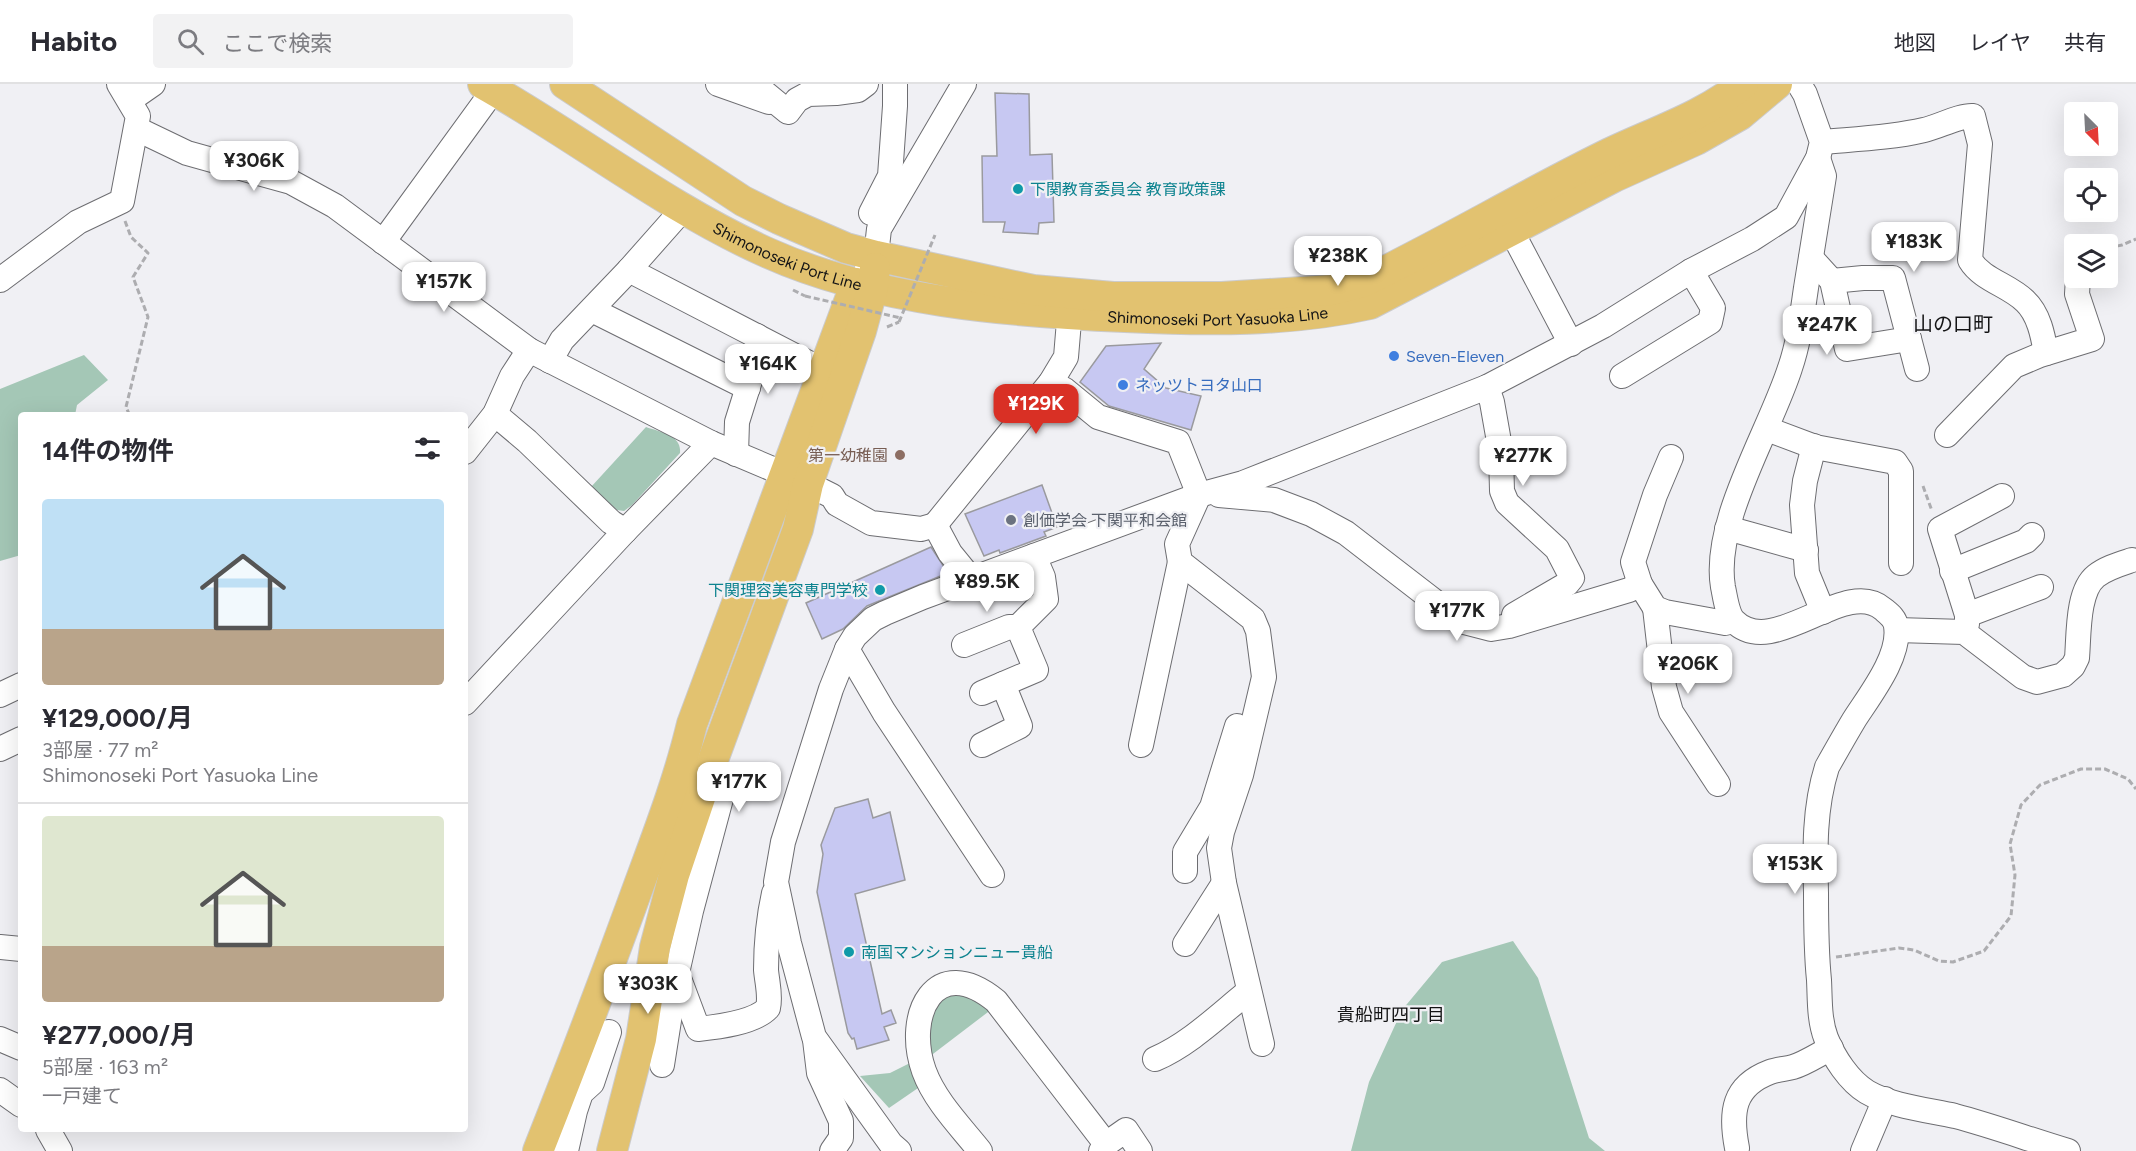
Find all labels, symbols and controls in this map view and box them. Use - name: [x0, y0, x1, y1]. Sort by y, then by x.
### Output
- search box: [153, 14, 573, 68]
- text: Habito: [30, 24, 117, 58]
- icon: search: [174, 25, 207, 58]
- text: ここで検索: [222, 30, 332, 57]
- text: 地図: [1894, 30, 1936, 55]
- text: レイヤ: [1969, 30, 2031, 55]
- text: 共有: [2064, 30, 2106, 55]
- north arrow: [2064, 102, 2118, 156]
- map controls: [2064, 102, 2118, 288]
- pin: ¥306K: [212, 141, 296, 192]
- text: ¥306K: [224, 148, 284, 172]
- button: locate: [2064, 168, 2118, 222]
- place label: 下関教育委員会 教育政策課: [1030, 180, 1226, 199]
- marker: 下関教育委員会 教育政策課: [1011, 182, 1025, 196]
- street label: Shimonoseki Port Line: [710, 218, 864, 294]
- pin: ¥183K: [1872, 222, 1956, 273]
- text: ¥183K: [1885, 229, 1943, 253]
- button: layers: [2064, 234, 2118, 288]
- pin: ¥238K: [1296, 236, 1380, 287]
- text: ¥238K: [1308, 243, 1368, 267]
- pin: ¥157K: [402, 262, 486, 313]
- text: ¥157K: [416, 269, 472, 293]
- street label: Shimonoseki Port Yasuoka Line: [1107, 302, 1329, 329]
- pin: ¥247K: [1785, 305, 1869, 356]
- text: ¥247K: [1797, 312, 1857, 336]
- district label: 山の口町: [1913, 312, 1993, 336]
- pin: ¥164K: [726, 344, 810, 395]
- place label: Seven-Eleven: [1406, 347, 1504, 366]
- marker: Seven-Eleven: [1387, 349, 1401, 363]
- text: ¥164K: [739, 351, 797, 375]
- place label: ネッツトヨタ山口: [1135, 376, 1263, 395]
- marker: ネッツトヨタ山口: [1116, 378, 1130, 392]
- pin: ¥129K: [994, 384, 1078, 435]
- text: ¥129K: [1008, 391, 1064, 415]
- icon: filters: [411, 432, 444, 465]
- text: 14件の物件: [42, 435, 173, 467]
- pin: ¥277K: [1481, 436, 1565, 487]
- text: ¥277K: [1493, 443, 1553, 467]
- place label: 第一幼稚園: [808, 446, 888, 465]
- marker: 第一幼稚園: [893, 448, 907, 462]
- place label: 創価学会 下関平和会館: [1023, 511, 1187, 530]
- marker: 創価学会 下関平和会館: [1004, 513, 1018, 527]
- icon: home: [189, 538, 297, 646]
- pin: ¥89.5K: [938, 562, 1036, 613]
- text: ¥89.5K: [954, 569, 1020, 593]
- place label: 下関理容美容専門学校: [708, 581, 868, 600]
- marker: 下関理容美容専門学校: [873, 583, 887, 597]
- pin: ¥177K: [1415, 591, 1499, 642]
- text: ¥177K: [1429, 598, 1485, 622]
- pin: ¥206K: [1646, 644, 1730, 695]
- text: ¥206K: [1657, 651, 1719, 675]
- text: ¥129,000/月: [42, 702, 193, 734]
- text: 3部屋 · 77 m²: [42, 738, 159, 762]
- pin: ¥177K: [697, 762, 781, 813]
- text: Shimonoseki Port Yasuoka Line: [42, 763, 318, 787]
- text: ¥177K: [711, 769, 767, 793]
- pin: ¥153K: [1753, 844, 1837, 895]
- text: ¥153K: [1767, 851, 1823, 875]
- icon: home: [189, 855, 297, 963]
- place label: 南国マンションニュー貴船: [861, 943, 1053, 962]
- marker: 南国マンションニュー貴船: [842, 945, 856, 959]
- pin: ¥303K: [606, 964, 690, 1015]
- text: ¥303K: [618, 971, 678, 995]
- district label: 貴船町四丁目: [1337, 1004, 1445, 1026]
- text: ¥277,000/月: [42, 1019, 196, 1051]
- text: 5部屋 · 163 m²: [42, 1055, 168, 1079]
- text: 一戸建て: [42, 1084, 122, 1108]

